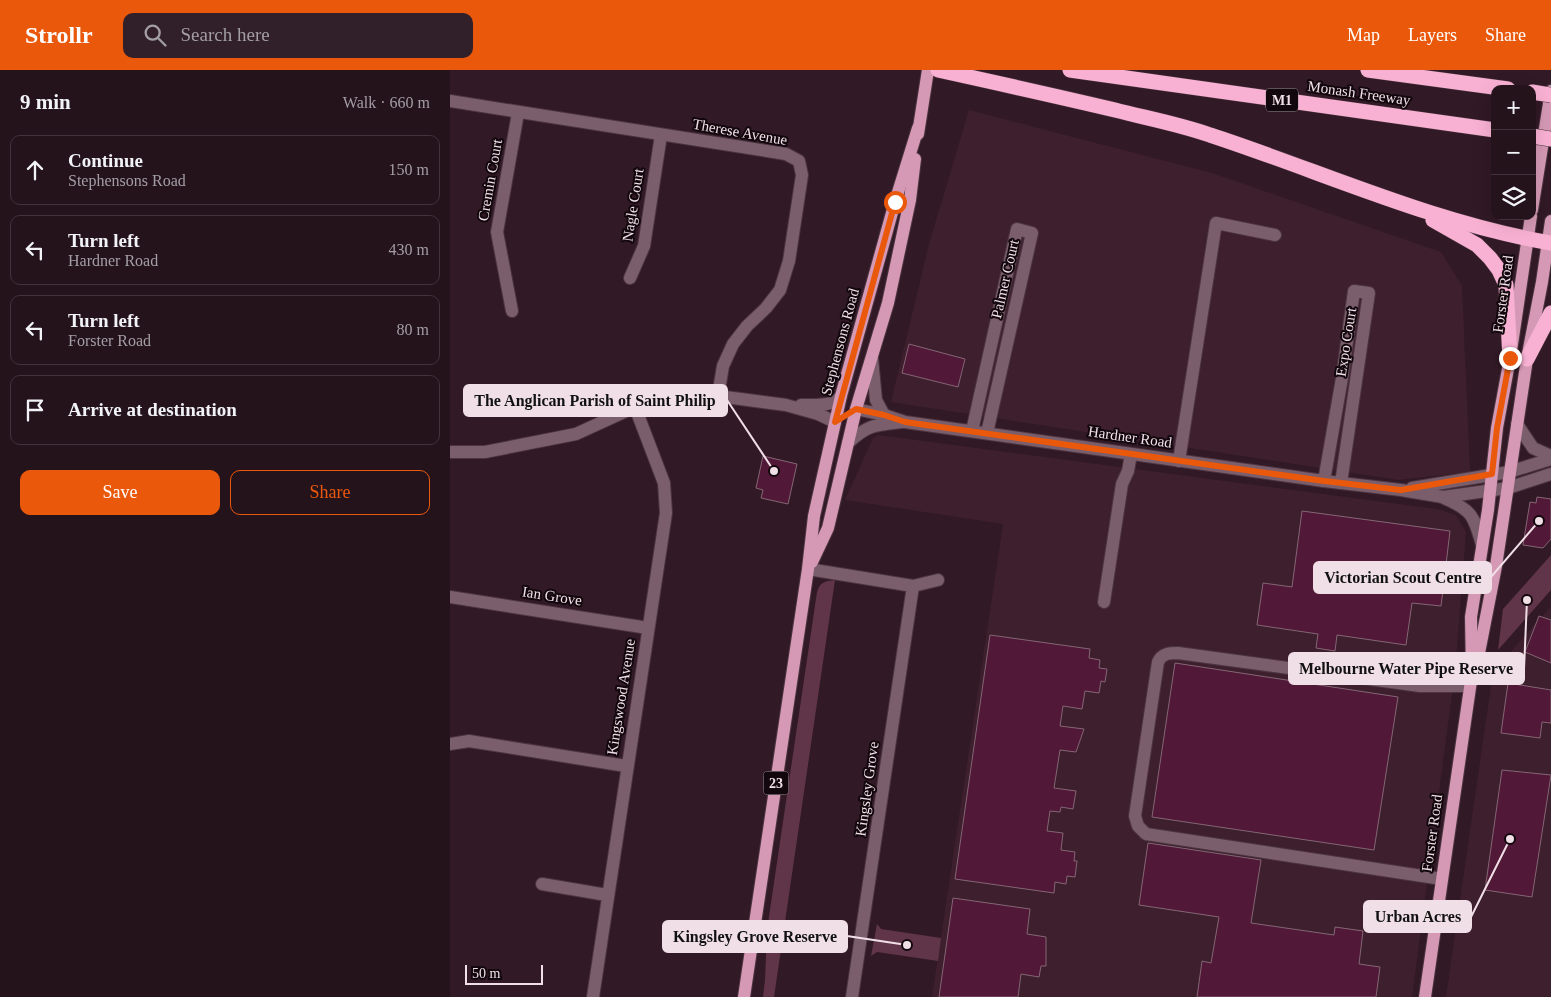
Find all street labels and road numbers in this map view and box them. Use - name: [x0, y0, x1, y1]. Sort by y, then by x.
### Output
- street label: Monash Freeway: [1307, 78, 1412, 108]
- road number: M1: [1266, 88, 1298, 112]
- street label: Therese Avenue: [691, 116, 789, 148]
- street label: Cremin Court: [475, 137, 505, 222]
- street label: Nagle Court: [619, 167, 647, 243]
- street label: Palmer Court: [988, 237, 1022, 320]
- street label: Forster Road: [1490, 254, 1516, 334]
- street label: Stephensons Road: [818, 286, 862, 397]
- street label: Expo Court: [1333, 306, 1359, 378]
- street label: Hardner Road: [1087, 423, 1173, 451]
- street label: Ian Grove: [521, 583, 583, 609]
- street label: Kingswood Avenue: [604, 637, 638, 756]
- street label: Kingsley Grove: [852, 740, 882, 837]
- road number: 23: [764, 771, 788, 794]
- street label: Forster Road: [1419, 793, 1445, 873]

